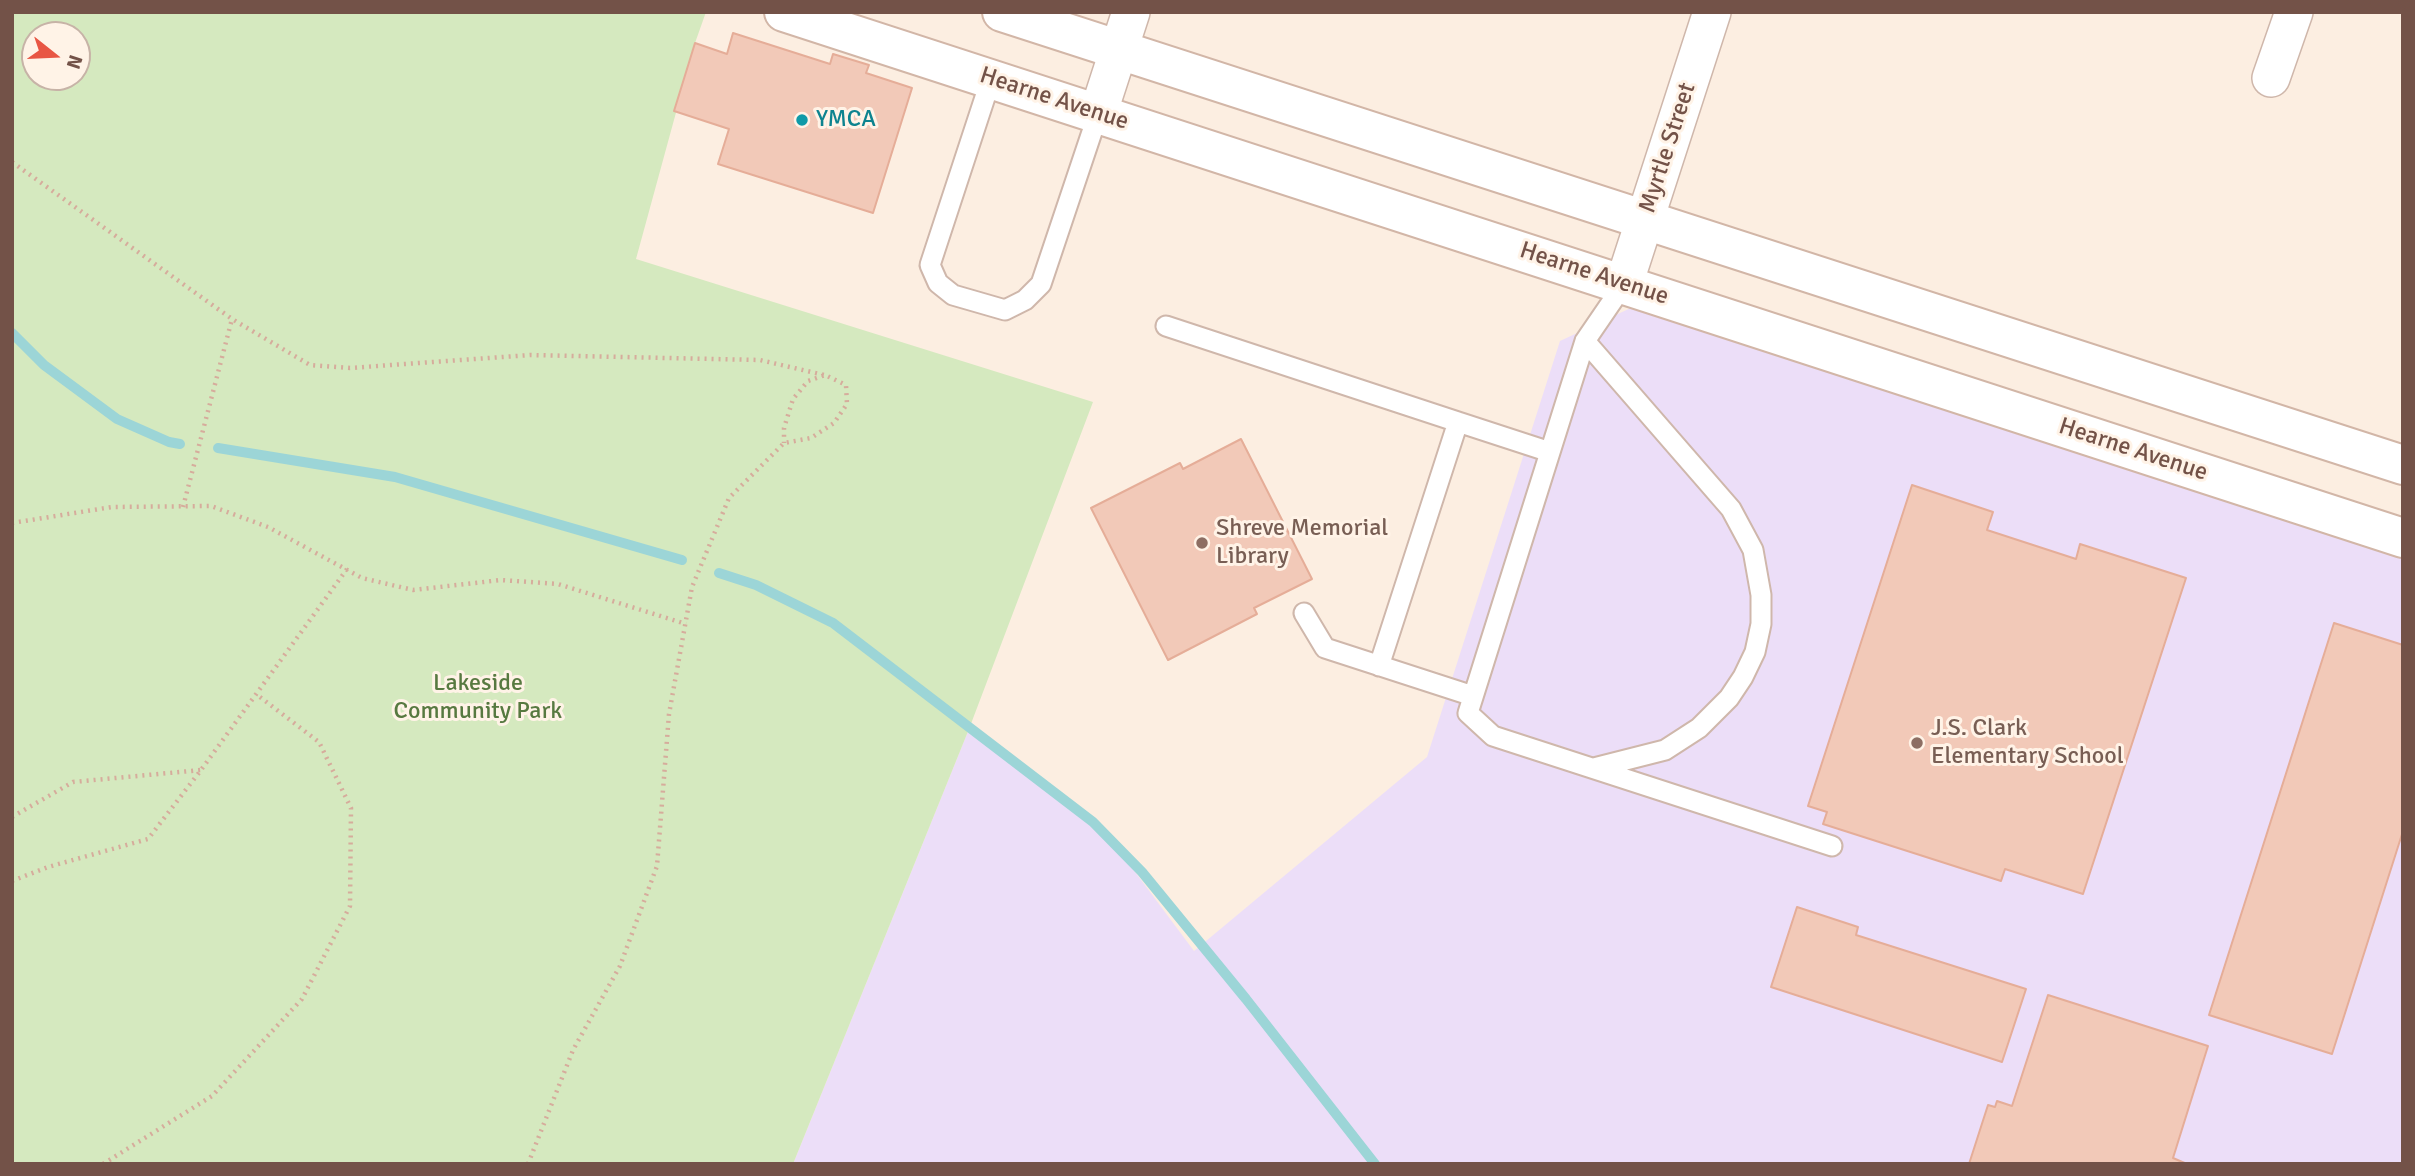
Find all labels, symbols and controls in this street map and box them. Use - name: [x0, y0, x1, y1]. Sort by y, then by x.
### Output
- north arrow: [21, 21, 91, 91]
- text: N: [61, 52, 88, 72]
- street label: Hearne Avenue: [976, 61, 1132, 137]
- street label: Myrtle Street: [1633, 79, 1703, 217]
- place label: YMCA: [816, 106, 876, 134]
- marker: YMCA: [794, 112, 810, 128]
- street label: Hearne Avenue: [1516, 236, 1672, 312]
- street label: Hearne Avenue: [2055, 412, 2211, 488]
- place label: Shreve Memorial Library: [1216, 515, 1388, 571]
- marker: Shreve Memorial Library: [1194, 535, 1210, 551]
- park label: Lakeside Community Park: [394, 670, 562, 726]
- place label: J.S. Clark Elementary School: [1931, 715, 2124, 771]
- marker: J.S. Clark Elementary School: [1909, 735, 1925, 751]

